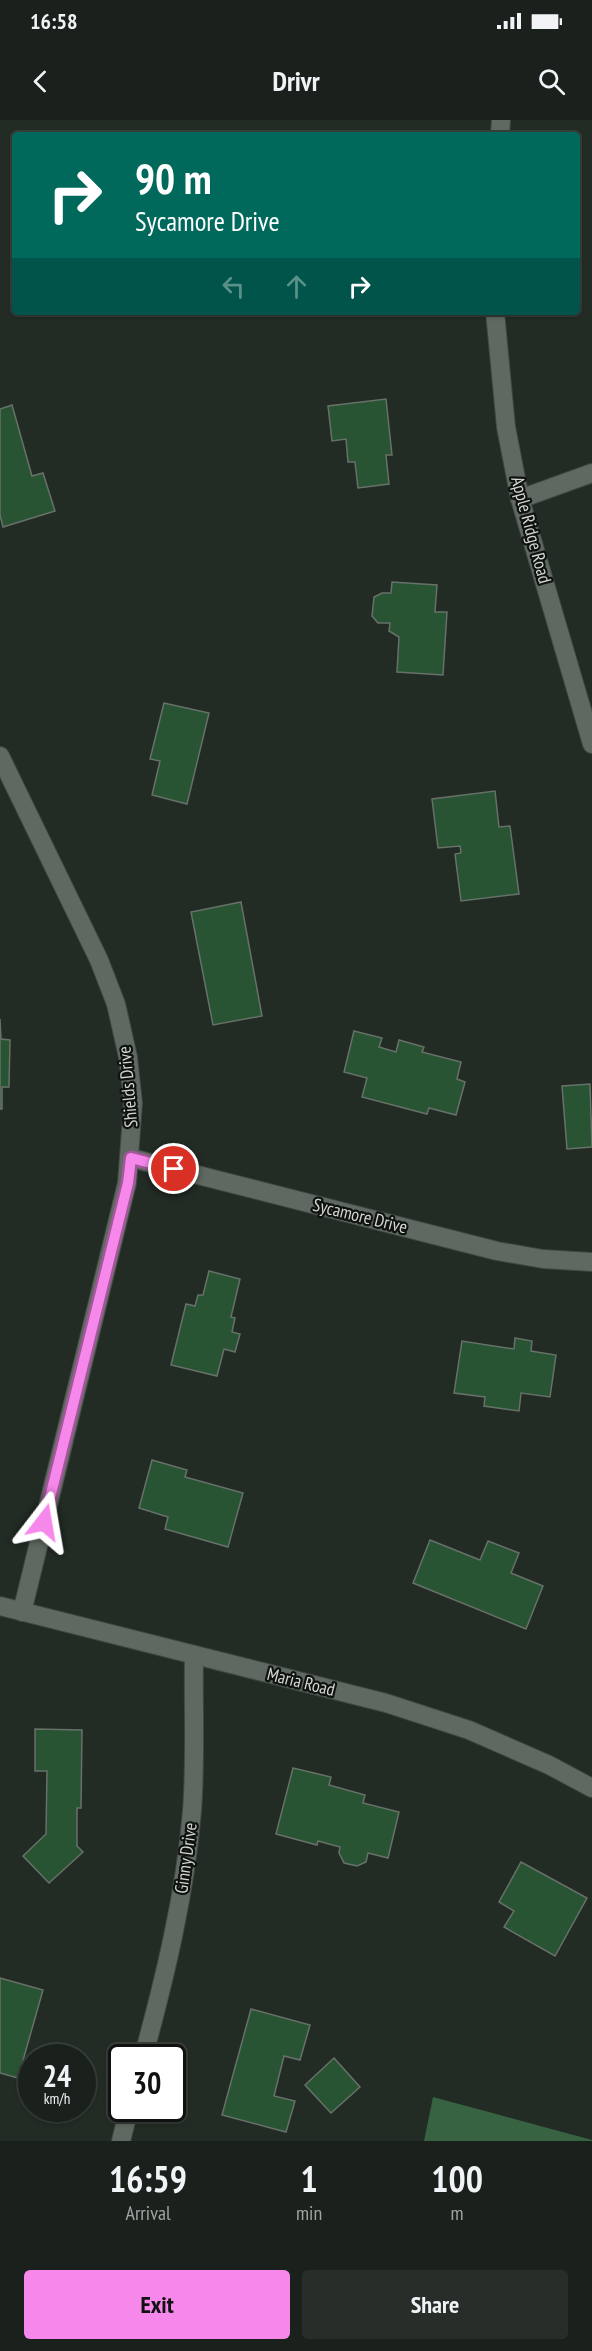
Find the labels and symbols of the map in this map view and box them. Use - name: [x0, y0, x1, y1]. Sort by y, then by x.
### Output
- street label: Apple Ridge Road: [506, 474, 557, 586]
- street label: Shields Drive: [112, 1045, 143, 1129]
- pin: [148, 1143, 199, 1194]
- street label: Sycamore Drive: [311, 1193, 410, 1238]
- position arrow: [12, 1490, 76, 1554]
- street label: Maria Road: [265, 1662, 337, 1701]
- street label: Ginny Drive: [169, 1821, 202, 1895]
- speed limit sign: 30: [108, 2044, 186, 2122]

